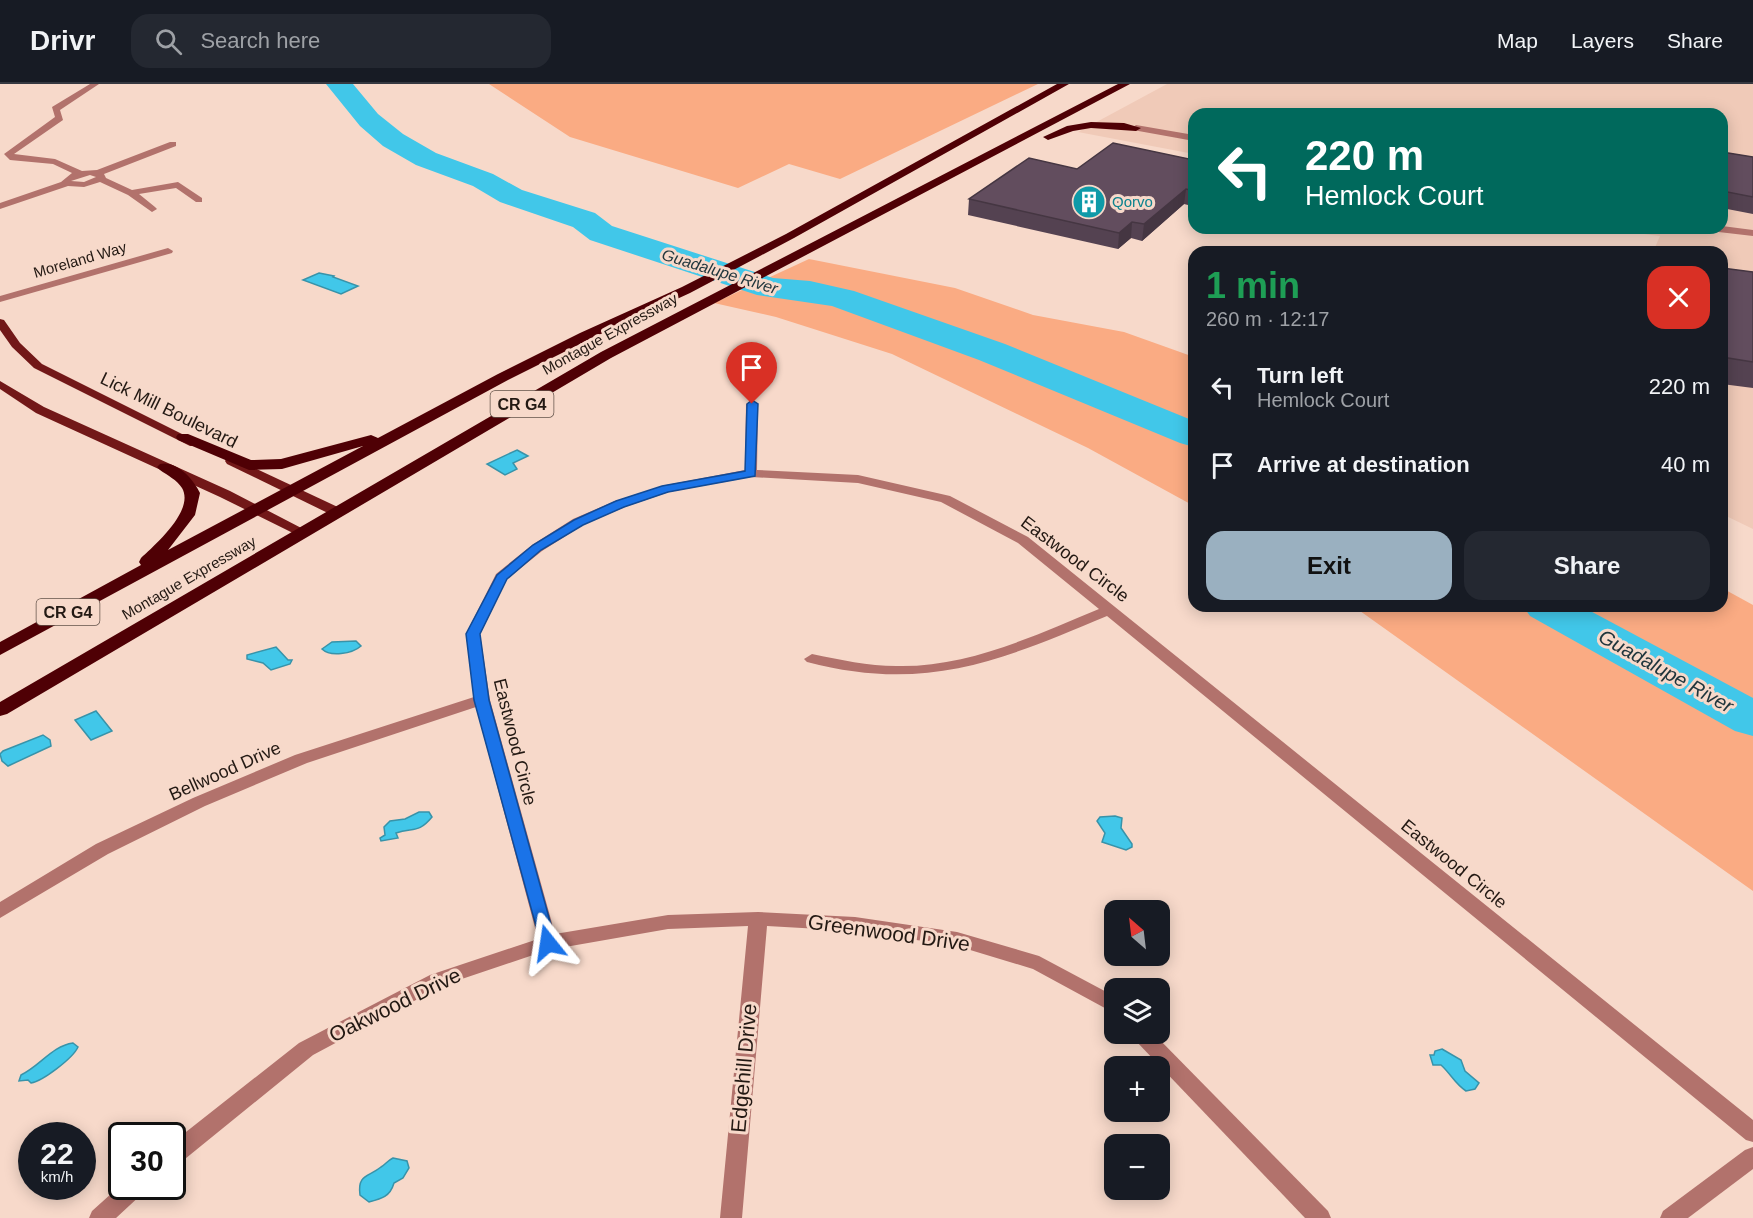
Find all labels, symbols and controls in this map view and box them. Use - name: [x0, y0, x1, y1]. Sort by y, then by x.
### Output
- search box: [131, 14, 551, 68]
- text: Drivr: [30, 25, 95, 56]
- icon: search: [152, 25, 185, 58]
- text: Search here: [200, 28, 320, 53]
- text: Map: [1497, 29, 1538, 52]
- text: Layers: [1571, 29, 1634, 52]
- text: Share: [1667, 29, 1723, 52]
- icon: left: [1206, 132, 1284, 210]
- text: 220 m: [1305, 132, 1424, 179]
- text: Hemlock Court: [1305, 181, 1484, 211]
- building icon: Qorvo: [1071, 184, 1107, 220]
- place label: Qorvo: [1112, 193, 1153, 210]
- street label: Moreland Way: [31, 238, 129, 281]
- water label: Guadalupe River: [660, 246, 780, 297]
- text: 1 min: [1206, 265, 1300, 306]
- button: close: [1647, 266, 1710, 329]
- street label: Montague Expressway: [539, 289, 681, 378]
- text: 260 m · 12:17: [1206, 308, 1329, 330]
- pin: [726, 342, 777, 404]
- icon: arrive: [735, 351, 768, 384]
- text: Turn left: [1257, 363, 1343, 388]
- street label: Lick Mill Boulevard: [97, 368, 241, 452]
- icon: left: [1206, 371, 1239, 404]
- text: 220 m: [1649, 374, 1710, 399]
- text: Hemlock Court: [1257, 389, 1389, 411]
- road number: CR G4: [490, 391, 554, 417]
- icon: arrive: [1206, 449, 1239, 482]
- text: Arrive at destination: [1257, 452, 1470, 477]
- text: 40 m: [1661, 452, 1710, 477]
- street label: Eastwood Circle: [1017, 512, 1133, 606]
- button: Exit: [1206, 531, 1452, 600]
- button: Share: [1464, 531, 1710, 600]
- street label: Montague Expressway: [119, 532, 259, 623]
- road number: CR G4: [36, 599, 100, 625]
- water label: Guadalupe River: [1595, 625, 1738, 718]
- street label: Eastwood Circle: [490, 676, 540, 808]
- street label: Bellwood Drive: [166, 737, 284, 805]
- street label: Eastwood Circle: [1397, 815, 1511, 913]
- north arrow: [1104, 900, 1170, 966]
- map controls: [1104, 900, 1170, 1200]
- street label: Greenwood Drive: [807, 910, 972, 955]
- position arrow: [516, 911, 580, 975]
- street label: Oakwood Drive: [325, 963, 464, 1046]
- button: layers: [1104, 978, 1170, 1044]
- street label: Edgehill Drive: [726, 1002, 761, 1133]
- button: +: [1104, 1056, 1170, 1122]
- speed limit sign: 30: [108, 1122, 186, 1200]
- button: −: [1104, 1134, 1170, 1200]
- text: 22: [40, 1137, 74, 1170]
- text: km/h: [41, 1168, 73, 1185]

